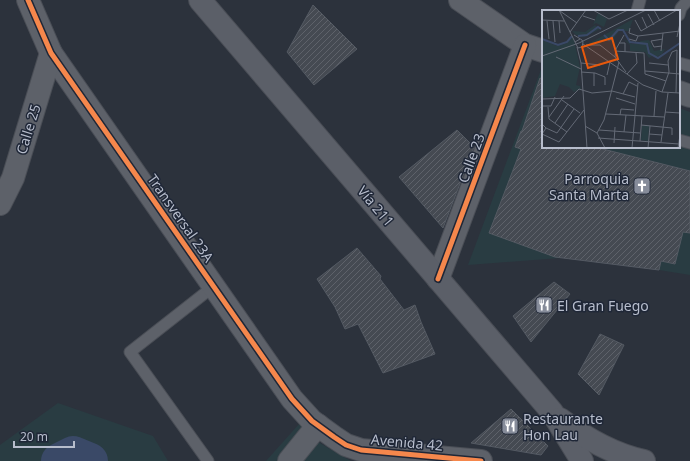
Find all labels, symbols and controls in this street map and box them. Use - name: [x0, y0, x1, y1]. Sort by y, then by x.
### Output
- inset map: [542, 10, 680, 148]
- street label: Calle 25: [11, 102, 45, 156]
- street label: Calle 23: [453, 131, 489, 185]
- place label: Parroquia Santa Marta: [549, 169, 629, 204]
- street label: Transversal 23A: [144, 170, 218, 266]
- church icon: Parroquia Santa Marta: [632, 176, 652, 196]
- street label: Vía 211: [353, 182, 399, 230]
- restaurant icon: El Gran Fuego: [534, 295, 554, 315]
- place label: El Gran Fuego: [557, 296, 649, 315]
- place label: Restaurante Hon Lau: [523, 409, 603, 444]
- restaurant icon: Restaurante Hon Lau: [500, 416, 520, 436]
- scale bar: [14, 423, 74, 449]
- text: 20 m: [20, 428, 48, 445]
- street label: Avenida 42: [370, 429, 444, 455]

